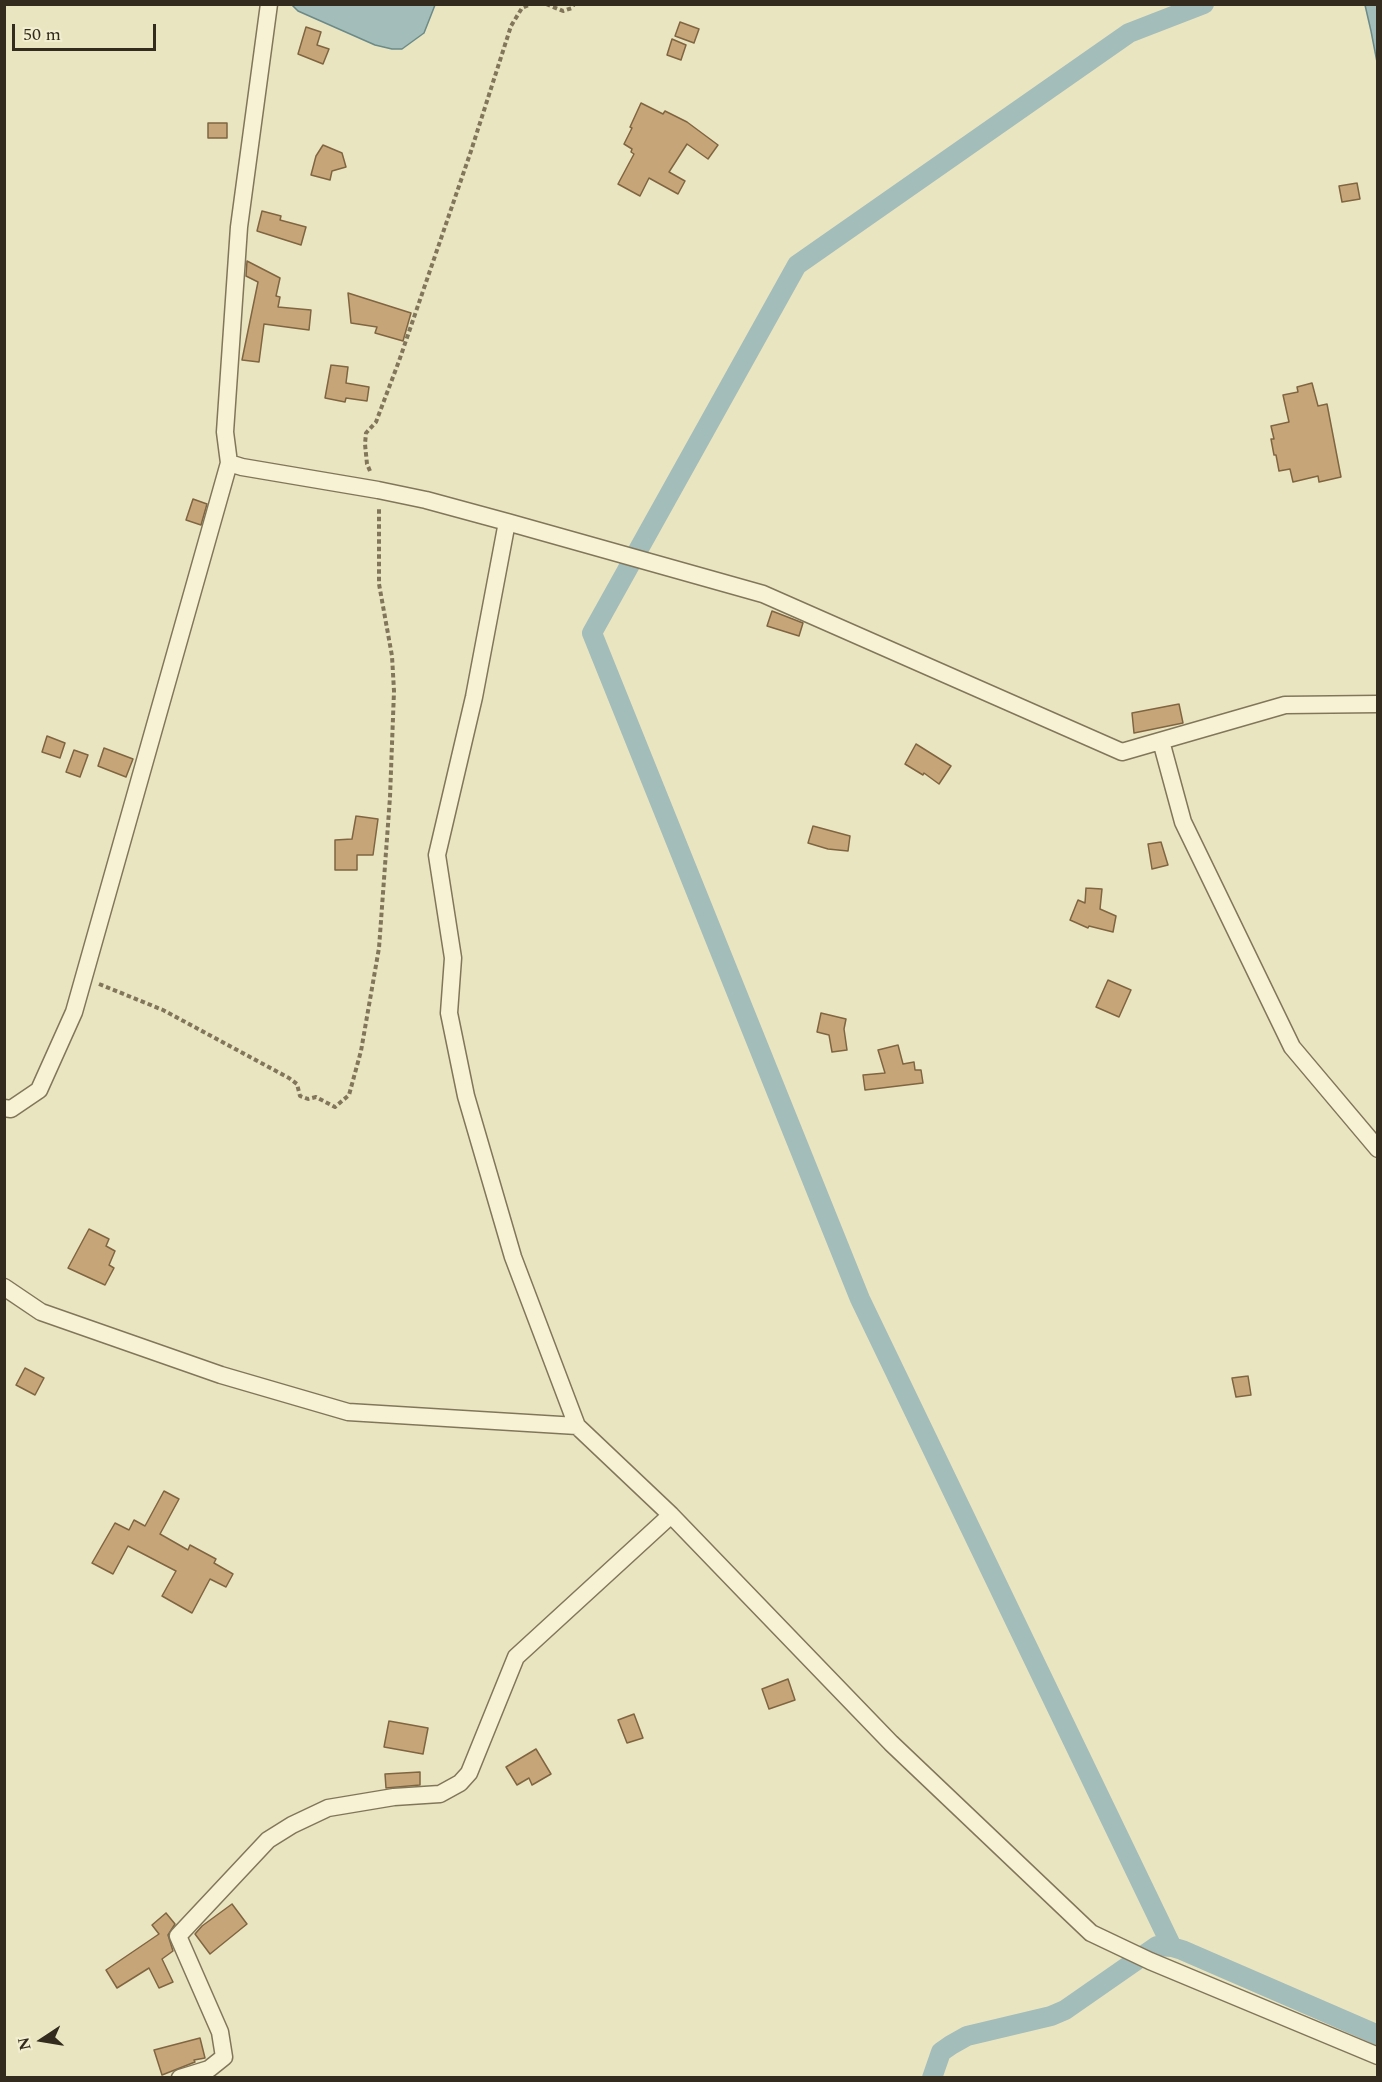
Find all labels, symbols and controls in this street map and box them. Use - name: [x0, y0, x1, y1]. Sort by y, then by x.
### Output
- scale bar: [15, 12, 159, 50]
- text: 50 m: [23, 21, 61, 48]
- north arrow: [12, 2010, 72, 2070]
- text: N: [11, 2035, 37, 2053]

